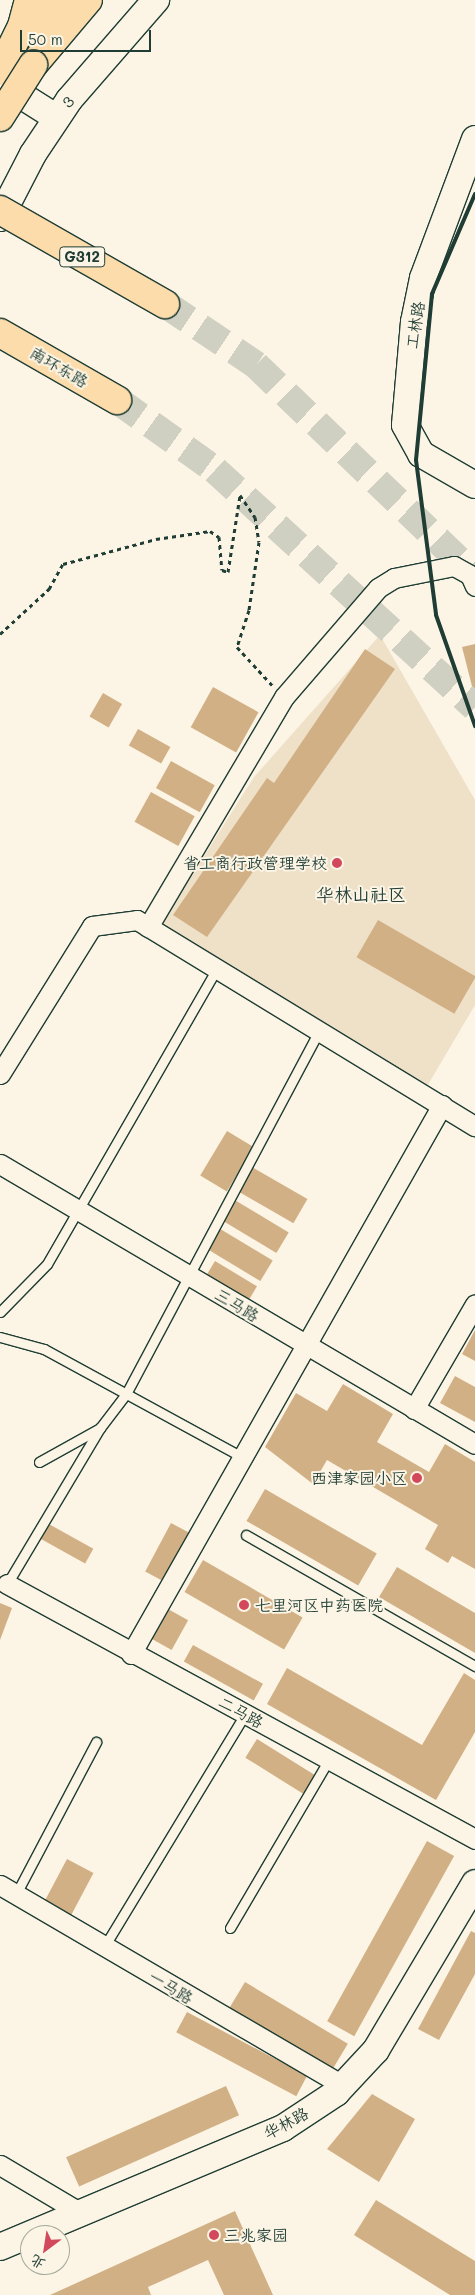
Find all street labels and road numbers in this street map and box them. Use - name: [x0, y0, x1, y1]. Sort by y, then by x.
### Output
- street label: 3: [58, 92, 78, 112]
- road number: G312: [58, 244, 106, 270]
- street label: 工林路: [402, 300, 428, 350]
- street label: 南环东路: [26, 343, 92, 391]
- street label: 三马路: [211, 1284, 263, 1326]
- street label: 二马路: [215, 1692, 267, 1732]
- street label: 一马路: [145, 1966, 197, 2008]
- street label: 华林路: [260, 2103, 312, 2143]

